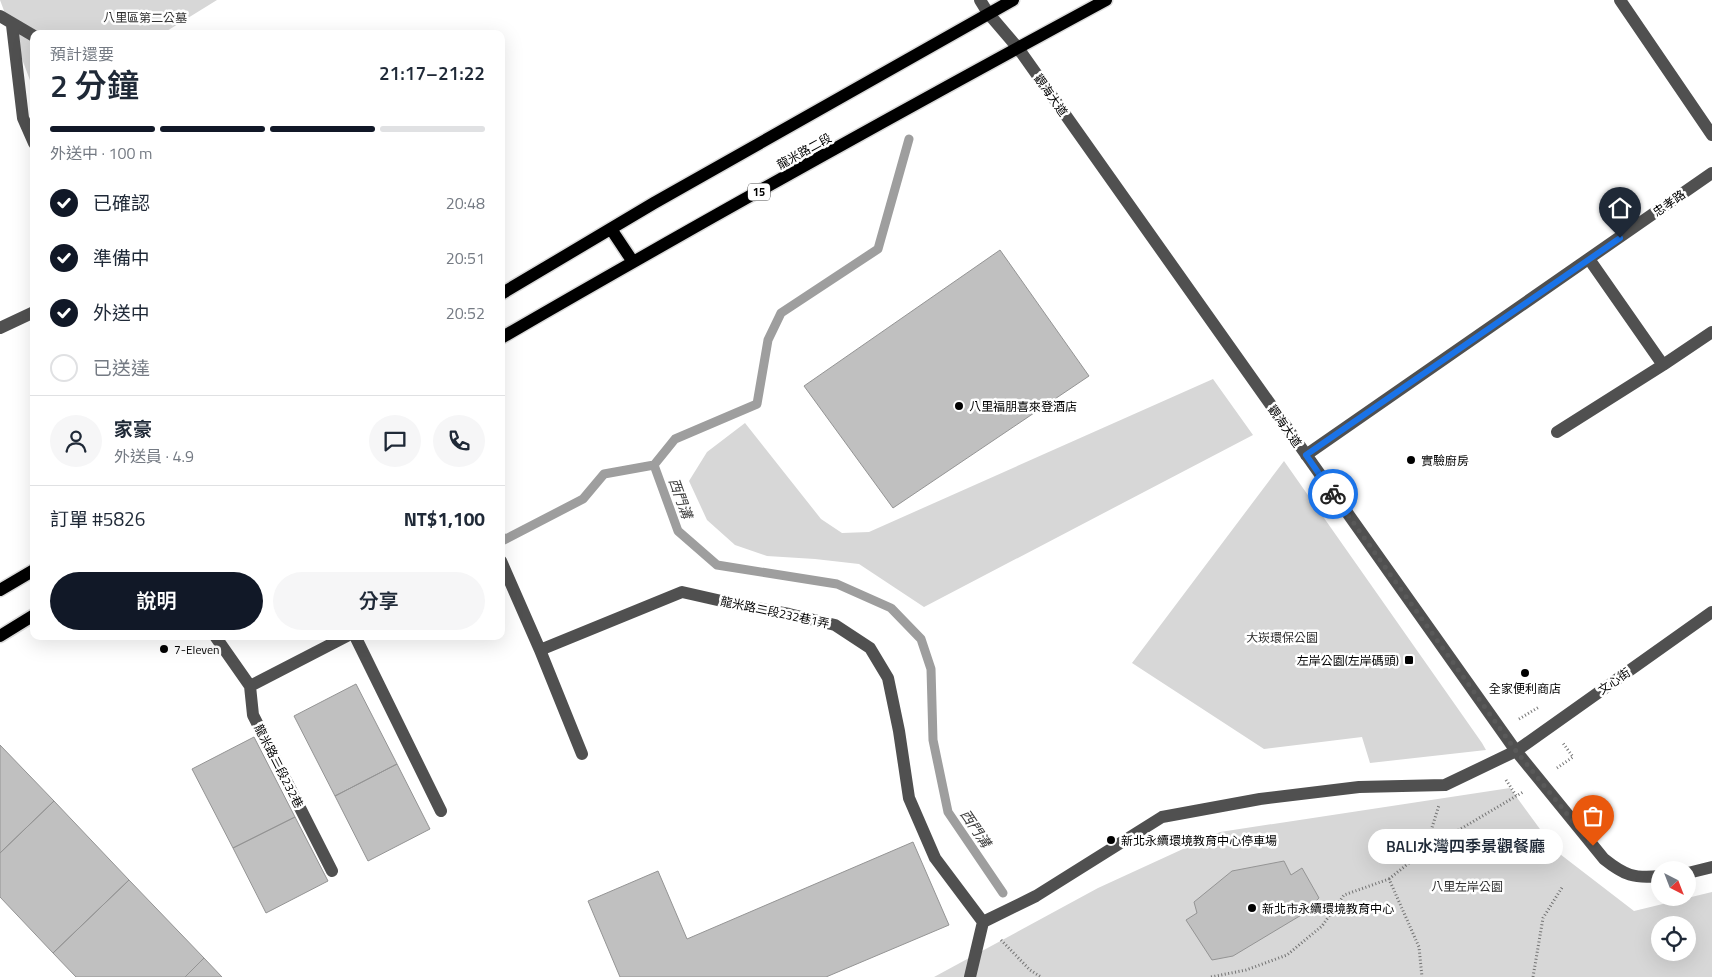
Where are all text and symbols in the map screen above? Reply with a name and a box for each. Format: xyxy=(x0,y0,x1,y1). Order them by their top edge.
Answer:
park label: 八里區第二公墓 xyxy=(103,8,187,27)
text: 預計還要 xyxy=(50,42,114,66)
text: 21:17–21:22 xyxy=(379,58,485,87)
text: 2 分鐘 xyxy=(50,61,139,109)
street label: 觀海大道 xyxy=(1029,70,1073,120)
street label: 龍米路二段 xyxy=(773,128,835,174)
text: 外送中 · 100 m xyxy=(50,141,152,165)
road number: 15 xyxy=(748,183,770,200)
street label: 忠孝路 xyxy=(1649,185,1689,221)
pin xyxy=(1599,187,1641,238)
text: 已確認 xyxy=(93,188,150,217)
icon: check xyxy=(50,189,78,217)
text: 20:48 xyxy=(446,191,485,215)
icon: home xyxy=(1606,194,1634,222)
text: 準備中 xyxy=(93,243,150,272)
icon: check xyxy=(50,244,78,272)
text: 20:51 xyxy=(446,246,485,270)
text: 外送中 xyxy=(93,298,150,327)
icon: check xyxy=(50,299,78,327)
text: 20:52 xyxy=(446,301,485,325)
text: 已送達 xyxy=(93,353,150,382)
place label: 八里福朋喜來登酒店 xyxy=(969,397,1077,416)
marker: 八里福朋喜來登酒店 xyxy=(953,400,965,412)
street label: 觀海大道 xyxy=(1263,401,1307,451)
text: 家豪 xyxy=(114,414,152,443)
button: person xyxy=(50,415,102,467)
button: chat xyxy=(369,415,421,467)
button: phone xyxy=(433,415,485,467)
text: 外送員 · 4.9 xyxy=(114,444,194,468)
place label: 實驗廚房 xyxy=(1421,451,1469,470)
marker: 實驗廚房 xyxy=(1405,454,1417,466)
courier xyxy=(1308,469,1358,519)
water label: 西門溝 xyxy=(664,475,699,523)
icon: bike xyxy=(1319,480,1347,508)
text: 訂單 #5826 xyxy=(50,504,145,533)
text: NT$1,100 xyxy=(404,504,485,533)
button: 說明 xyxy=(50,572,263,630)
button: 分享 xyxy=(273,572,485,630)
street label: 龍米路二段232巷1弄 xyxy=(719,591,831,633)
park label: 大崁環保公園 xyxy=(1246,628,1318,647)
place label: 7-Eleven xyxy=(174,640,220,659)
marker: 7-Eleven xyxy=(158,643,170,655)
place label: 左岸公園(左岸碼頭) xyxy=(1297,651,1399,670)
marker: 左岸公園(左岸碼頭) xyxy=(1403,654,1415,666)
street label: 文心街 xyxy=(1594,663,1634,699)
marker: 全家便利商店 xyxy=(1519,667,1531,679)
place label: 全家便利商店 xyxy=(1489,679,1561,698)
street label: 龍米路二段232巷 xyxy=(250,721,308,811)
pin xyxy=(1572,795,1614,846)
icon: bag xyxy=(1579,802,1607,830)
water label: 西門溝 xyxy=(956,805,998,853)
callout: BALI水灣四季景觀餐廳 xyxy=(1368,828,1563,864)
place label: 新北永續環境教育中心停車場 xyxy=(1121,831,1277,850)
marker: 新北永續環境教育中心停車場 xyxy=(1105,834,1117,846)
text: BALI水灣四季景觀餐廳 xyxy=(1386,834,1545,858)
north arrow xyxy=(1651,861,1696,906)
map controls xyxy=(1651,861,1696,961)
park label: 八里左岸公園 xyxy=(1431,877,1503,896)
place label: 新北市永續環境教育中心 xyxy=(1262,899,1394,918)
marker: 新北市永續環境教育中心 xyxy=(1246,902,1258,914)
button: locate xyxy=(1651,916,1696,961)

